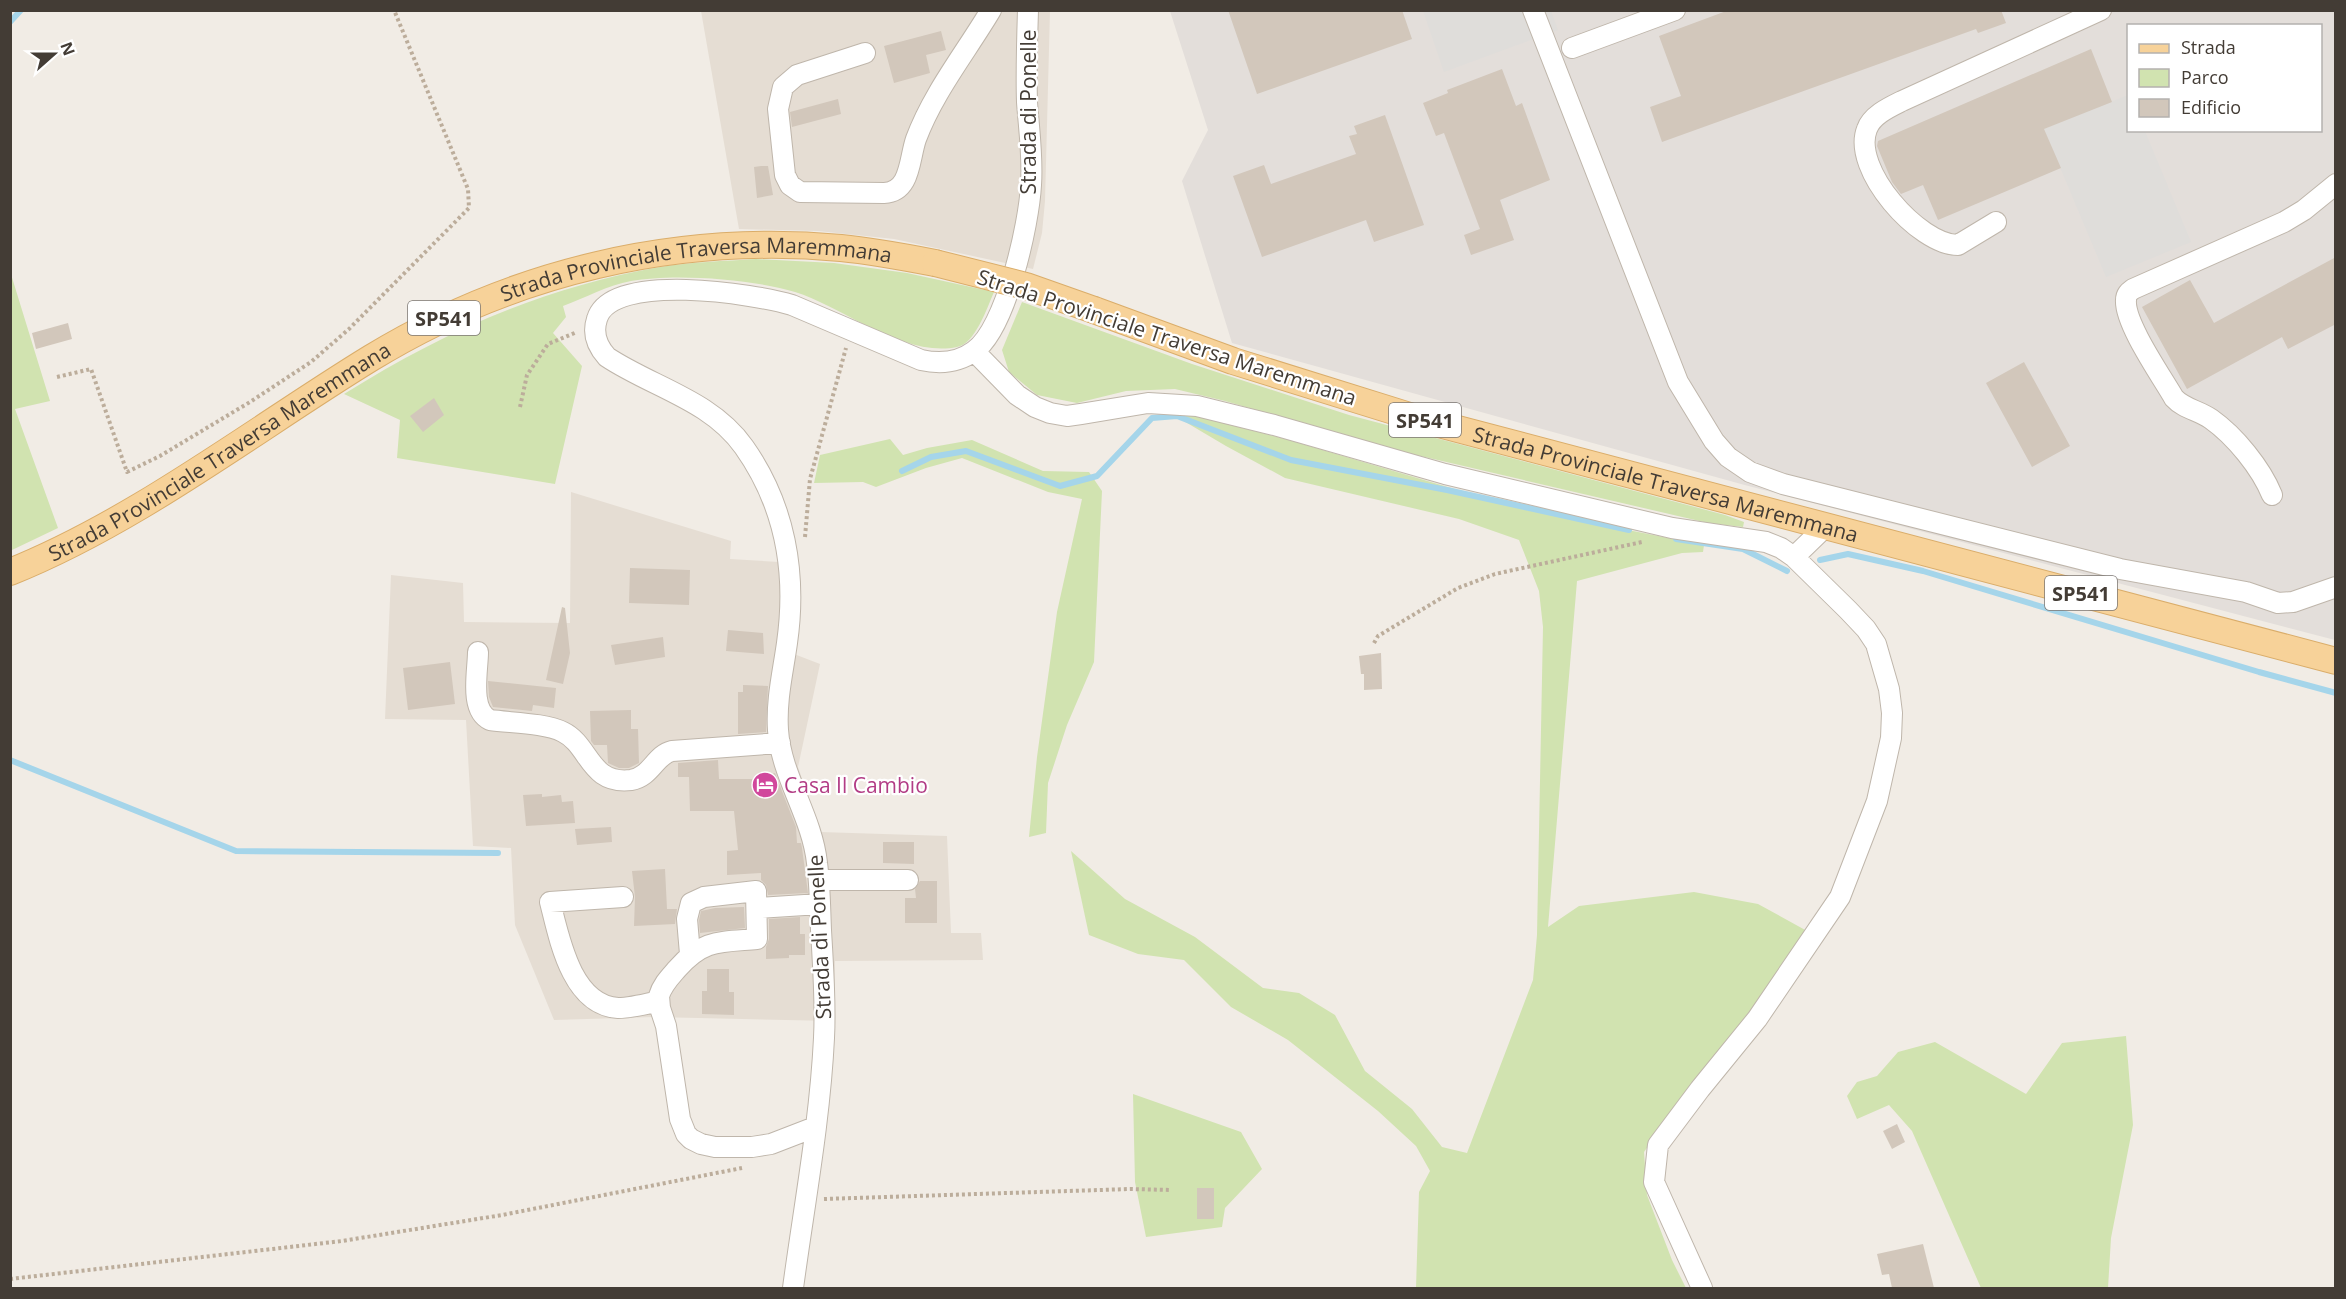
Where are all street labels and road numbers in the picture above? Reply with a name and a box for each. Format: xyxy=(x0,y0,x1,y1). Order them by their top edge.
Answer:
street label: Strada di Ponelle xyxy=(1014,29,1042,195)
street label: Strada Provinciale Traversa Maremmana xyxy=(496,231,894,308)
street label: Strada Provinciale Traversa Maremmana xyxy=(974,262,1360,412)
road number: SP541 xyxy=(408,301,480,335)
street label: Strada Provinciale Traversa Maremmana xyxy=(44,335,396,567)
road number: SP541 xyxy=(1389,403,1461,437)
street label: Strada Provinciale Traversa Maremmana xyxy=(1470,420,1861,548)
road number: SP541 xyxy=(2045,576,2117,610)
street label: Strada di Ponelle xyxy=(801,854,837,1020)

